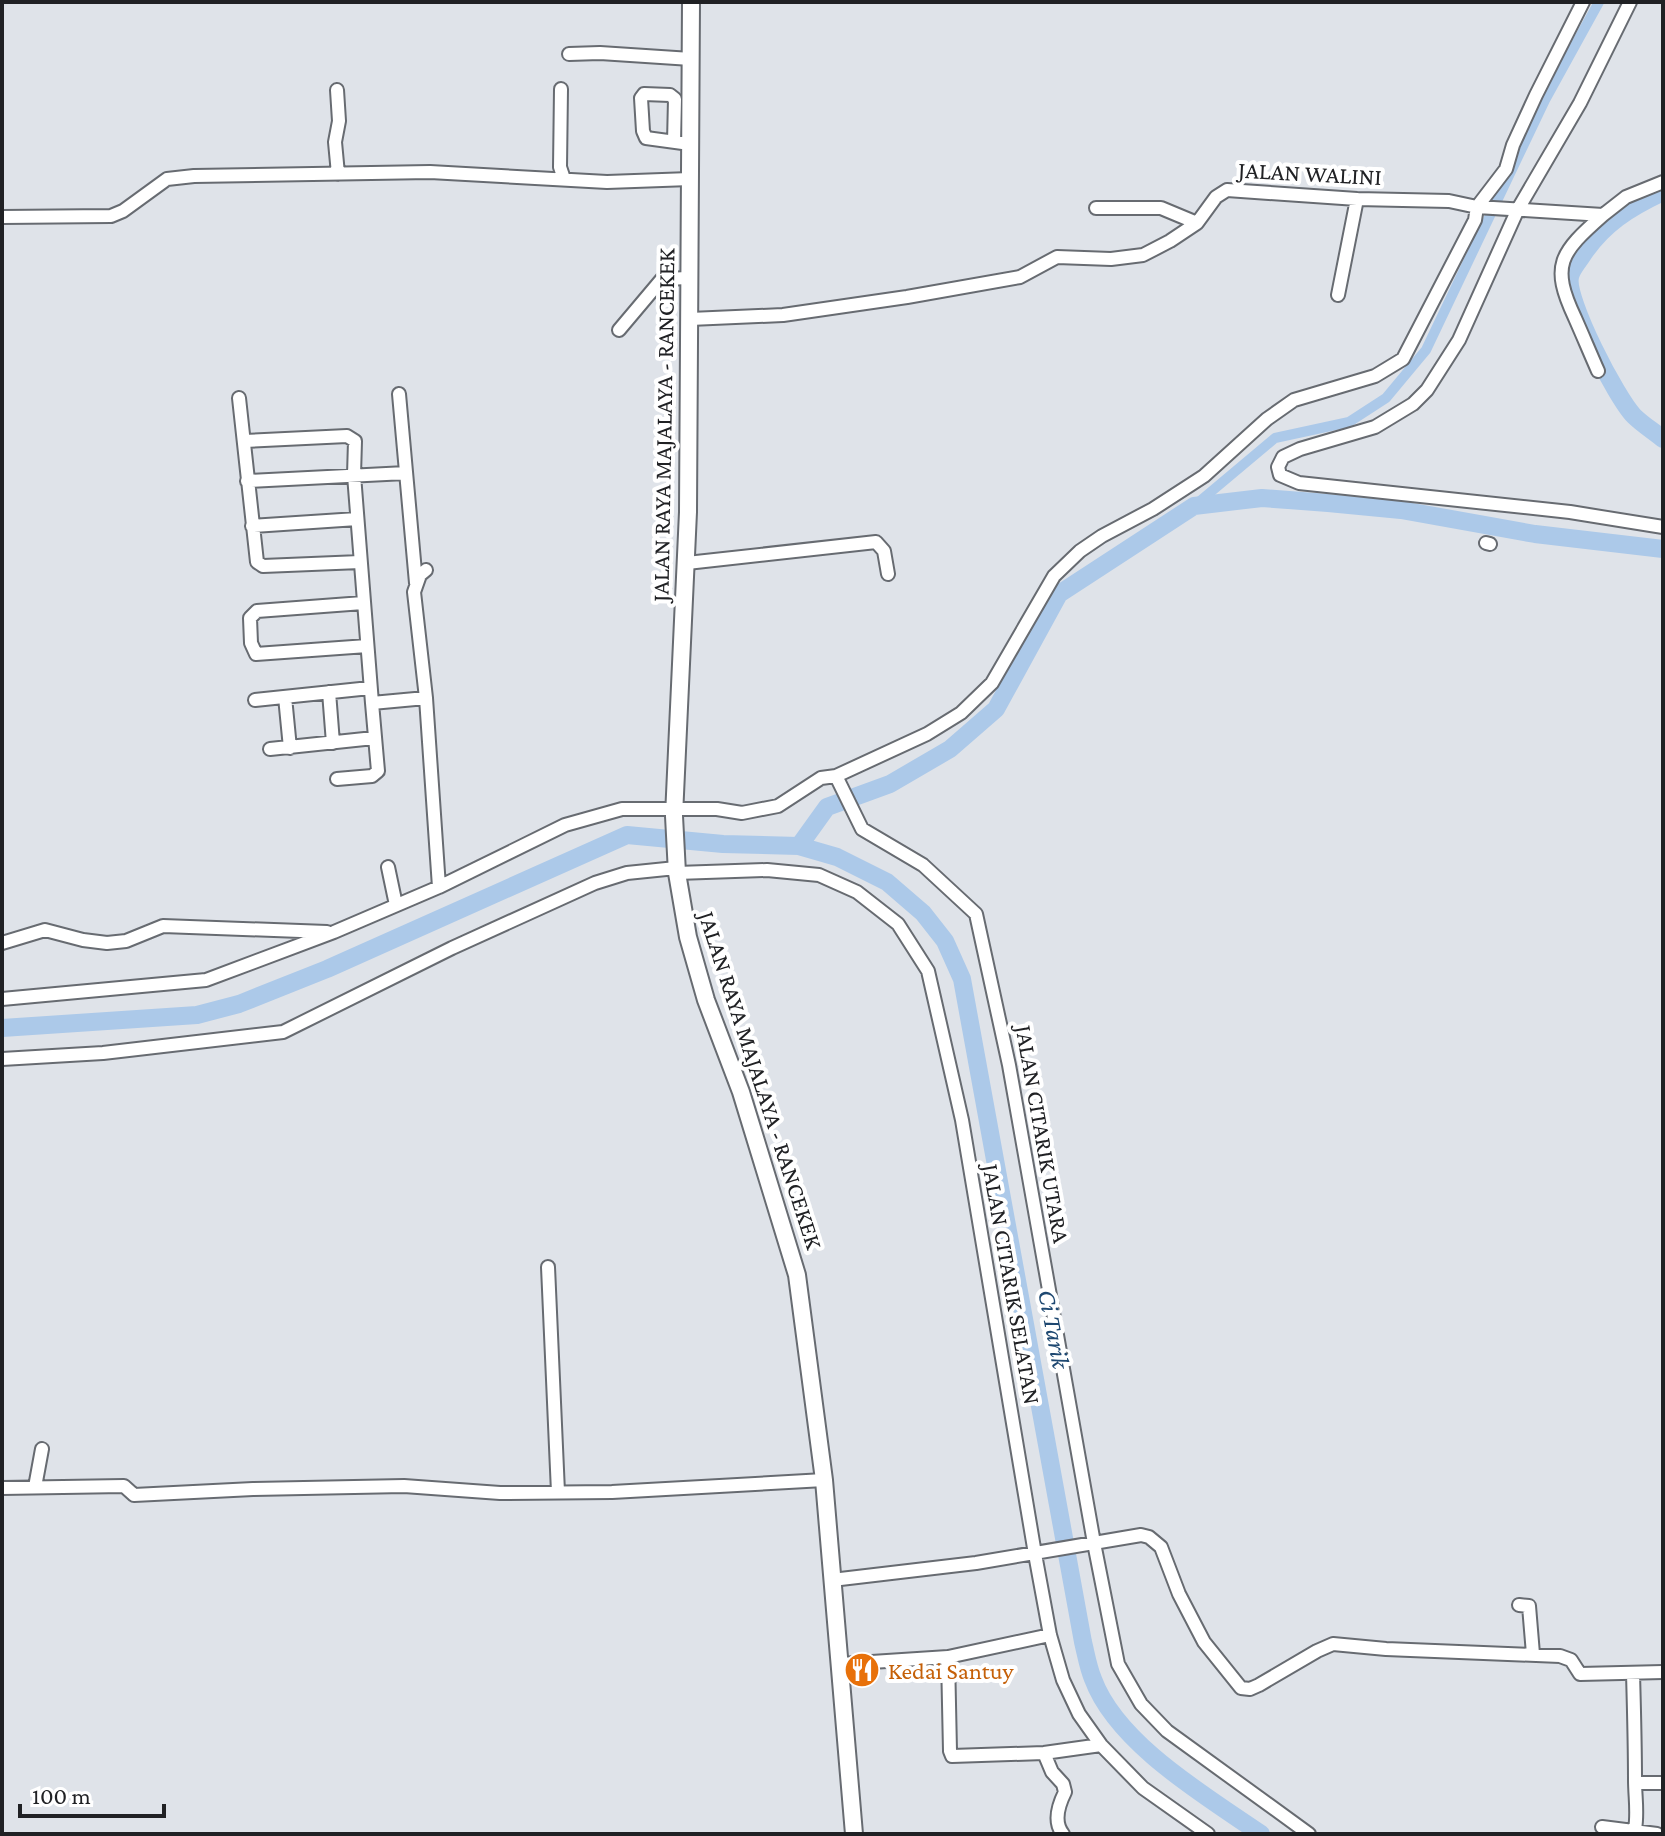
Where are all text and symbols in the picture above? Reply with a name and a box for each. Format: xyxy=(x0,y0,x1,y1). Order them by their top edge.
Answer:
street label: JALAN WALINI xyxy=(1236,156,1382,190)
street label: JALAN RAYA MAJALAYA - RANCEKEK xyxy=(646,248,680,604)
street label: JALAN RAYA MAJALAYA - RANCEKEK xyxy=(693,906,829,1253)
street label: JALAN CITARIK UTARA xyxy=(1010,1021,1076,1245)
street label: JALAN CITARIK SELATAN xyxy=(977,1160,1046,1406)
water label: Ci Tarik xyxy=(1032,1287,1076,1373)
restaurant icon: Kedai Santuy xyxy=(843,1651,881,1689)
place label: Kedai Santuy xyxy=(888,1657,1014,1684)
scale bar xyxy=(20,1768,164,1818)
text: 100 m xyxy=(32,1782,91,1809)

